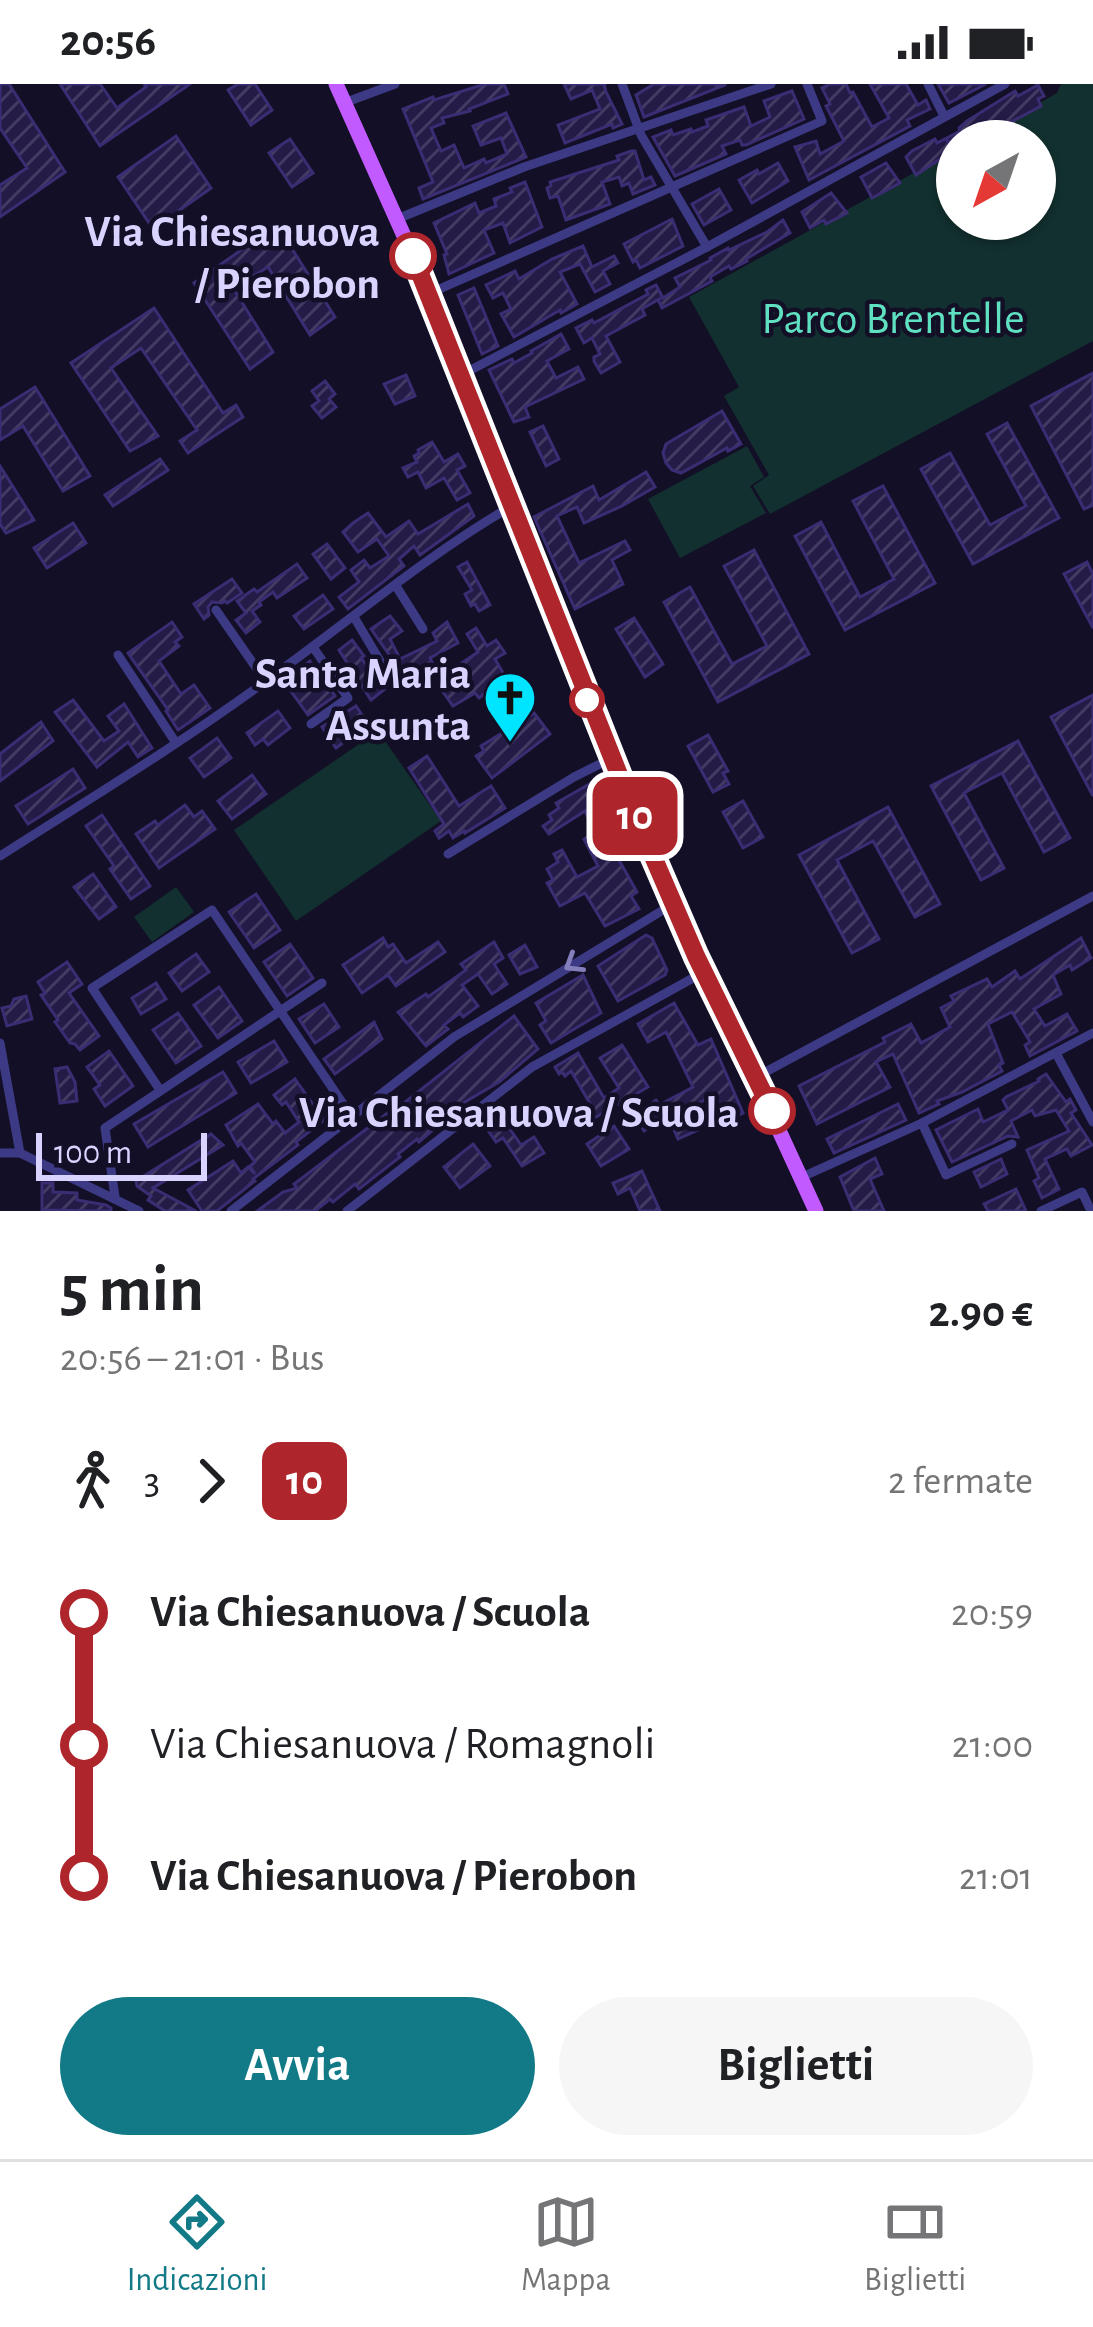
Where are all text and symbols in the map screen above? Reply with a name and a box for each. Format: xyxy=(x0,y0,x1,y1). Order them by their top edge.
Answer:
text: 20:56 xyxy=(60,19,156,64)
north arrow xyxy=(936,120,1056,240)
map controls xyxy=(936,120,1056,240)
place label: Via Chiesanuova / Pierobon xyxy=(84,210,380,307)
marker: Via Chiesanuova / Pierobon xyxy=(391,234,435,278)
park label: Parco Brentelle xyxy=(761,297,1025,342)
place label: Santa Maria Assunta xyxy=(255,652,471,749)
church icon: Santa Maria Assunta xyxy=(482,670,538,744)
unlabelled marker xyxy=(571,684,603,716)
line badge: 10 xyxy=(581,777,689,855)
text: 10 xyxy=(616,795,654,837)
one-way arrow xyxy=(564,950,586,972)
marker: Via Chiesanuova / Scuola xyxy=(750,1089,794,1133)
place label: Via Chiesanuova / Scuola xyxy=(299,1091,739,1136)
scale bar xyxy=(36,1127,207,1180)
text: 100 m xyxy=(54,1137,132,1170)
text: 5 min xyxy=(60,1257,204,1323)
text: 2.90 € xyxy=(929,1290,1033,1335)
text: 20:56 – 21:01 · Bus xyxy=(60,1339,325,1378)
icon: walk xyxy=(60,1448,126,1514)
icon: forward xyxy=(178,1448,244,1514)
text: 10 xyxy=(286,1460,323,1502)
text: 3 xyxy=(144,1462,160,1501)
text: 2 fermate xyxy=(888,1462,1033,1501)
text: Via Chiesanuova / Scuola xyxy=(150,1590,590,1635)
text: 20:59 xyxy=(951,1594,1033,1633)
text: Via Chiesanuova / Romagnoli xyxy=(150,1722,655,1767)
text: 21:00 xyxy=(952,1726,1033,1765)
text: Via Chiesanuova / Pierobon xyxy=(150,1854,637,1899)
text: 21:01 xyxy=(959,1858,1033,1897)
button: Avvia xyxy=(60,1997,535,2135)
button: Biglietti xyxy=(559,1997,1033,2135)
tab: Indicazioni xyxy=(127,2189,267,2301)
tab: Mappa xyxy=(521,2189,611,2301)
tab: Biglietti xyxy=(864,2189,966,2301)

